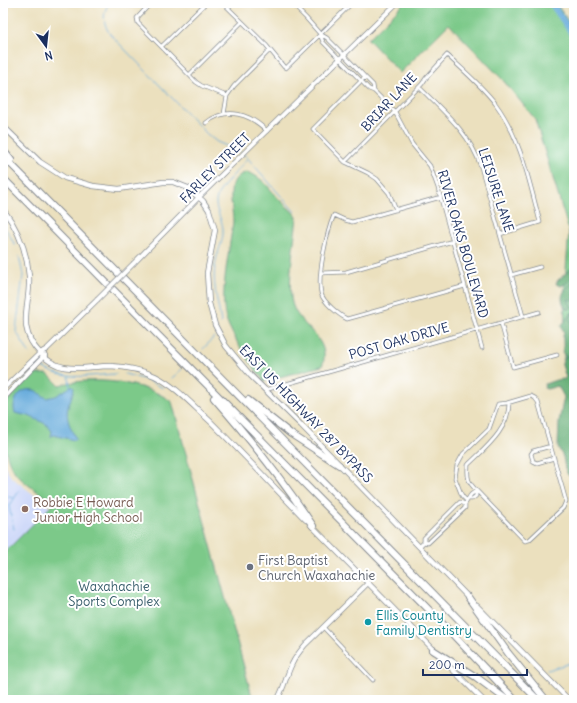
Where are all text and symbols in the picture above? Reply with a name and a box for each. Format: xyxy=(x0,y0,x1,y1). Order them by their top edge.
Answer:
north arrow xyxy=(26,26,66,66)
text: N xyxy=(43,48,54,63)
street label: BRIAR LANE xyxy=(357,69,421,135)
street label: FARLEY STREET xyxy=(176,129,254,207)
street label: LEISURE LANE xyxy=(474,146,518,235)
street label: RIVER OAKS BOULEVARD xyxy=(434,168,492,320)
street label: POST OAK DRIVE xyxy=(347,318,451,363)
street label: EAST US HIGHWAY 287 BYPASS xyxy=(236,341,376,487)
place label: Robbie E Howard Junior High School xyxy=(33,494,142,526)
marker: Robbie E Howard Junior High School xyxy=(20,504,30,514)
place label: First Baptist Church Waxahachie xyxy=(258,552,375,584)
marker: First Baptist Church Waxahachie xyxy=(245,562,255,572)
park label: Waxahachie Sports Complex xyxy=(68,578,160,610)
place label: Ellis County Family Dentistry xyxy=(376,607,472,639)
marker: Ellis County Family Dentistry xyxy=(363,617,373,627)
scale bar xyxy=(423,651,527,677)
text: 200 m xyxy=(429,657,465,672)

